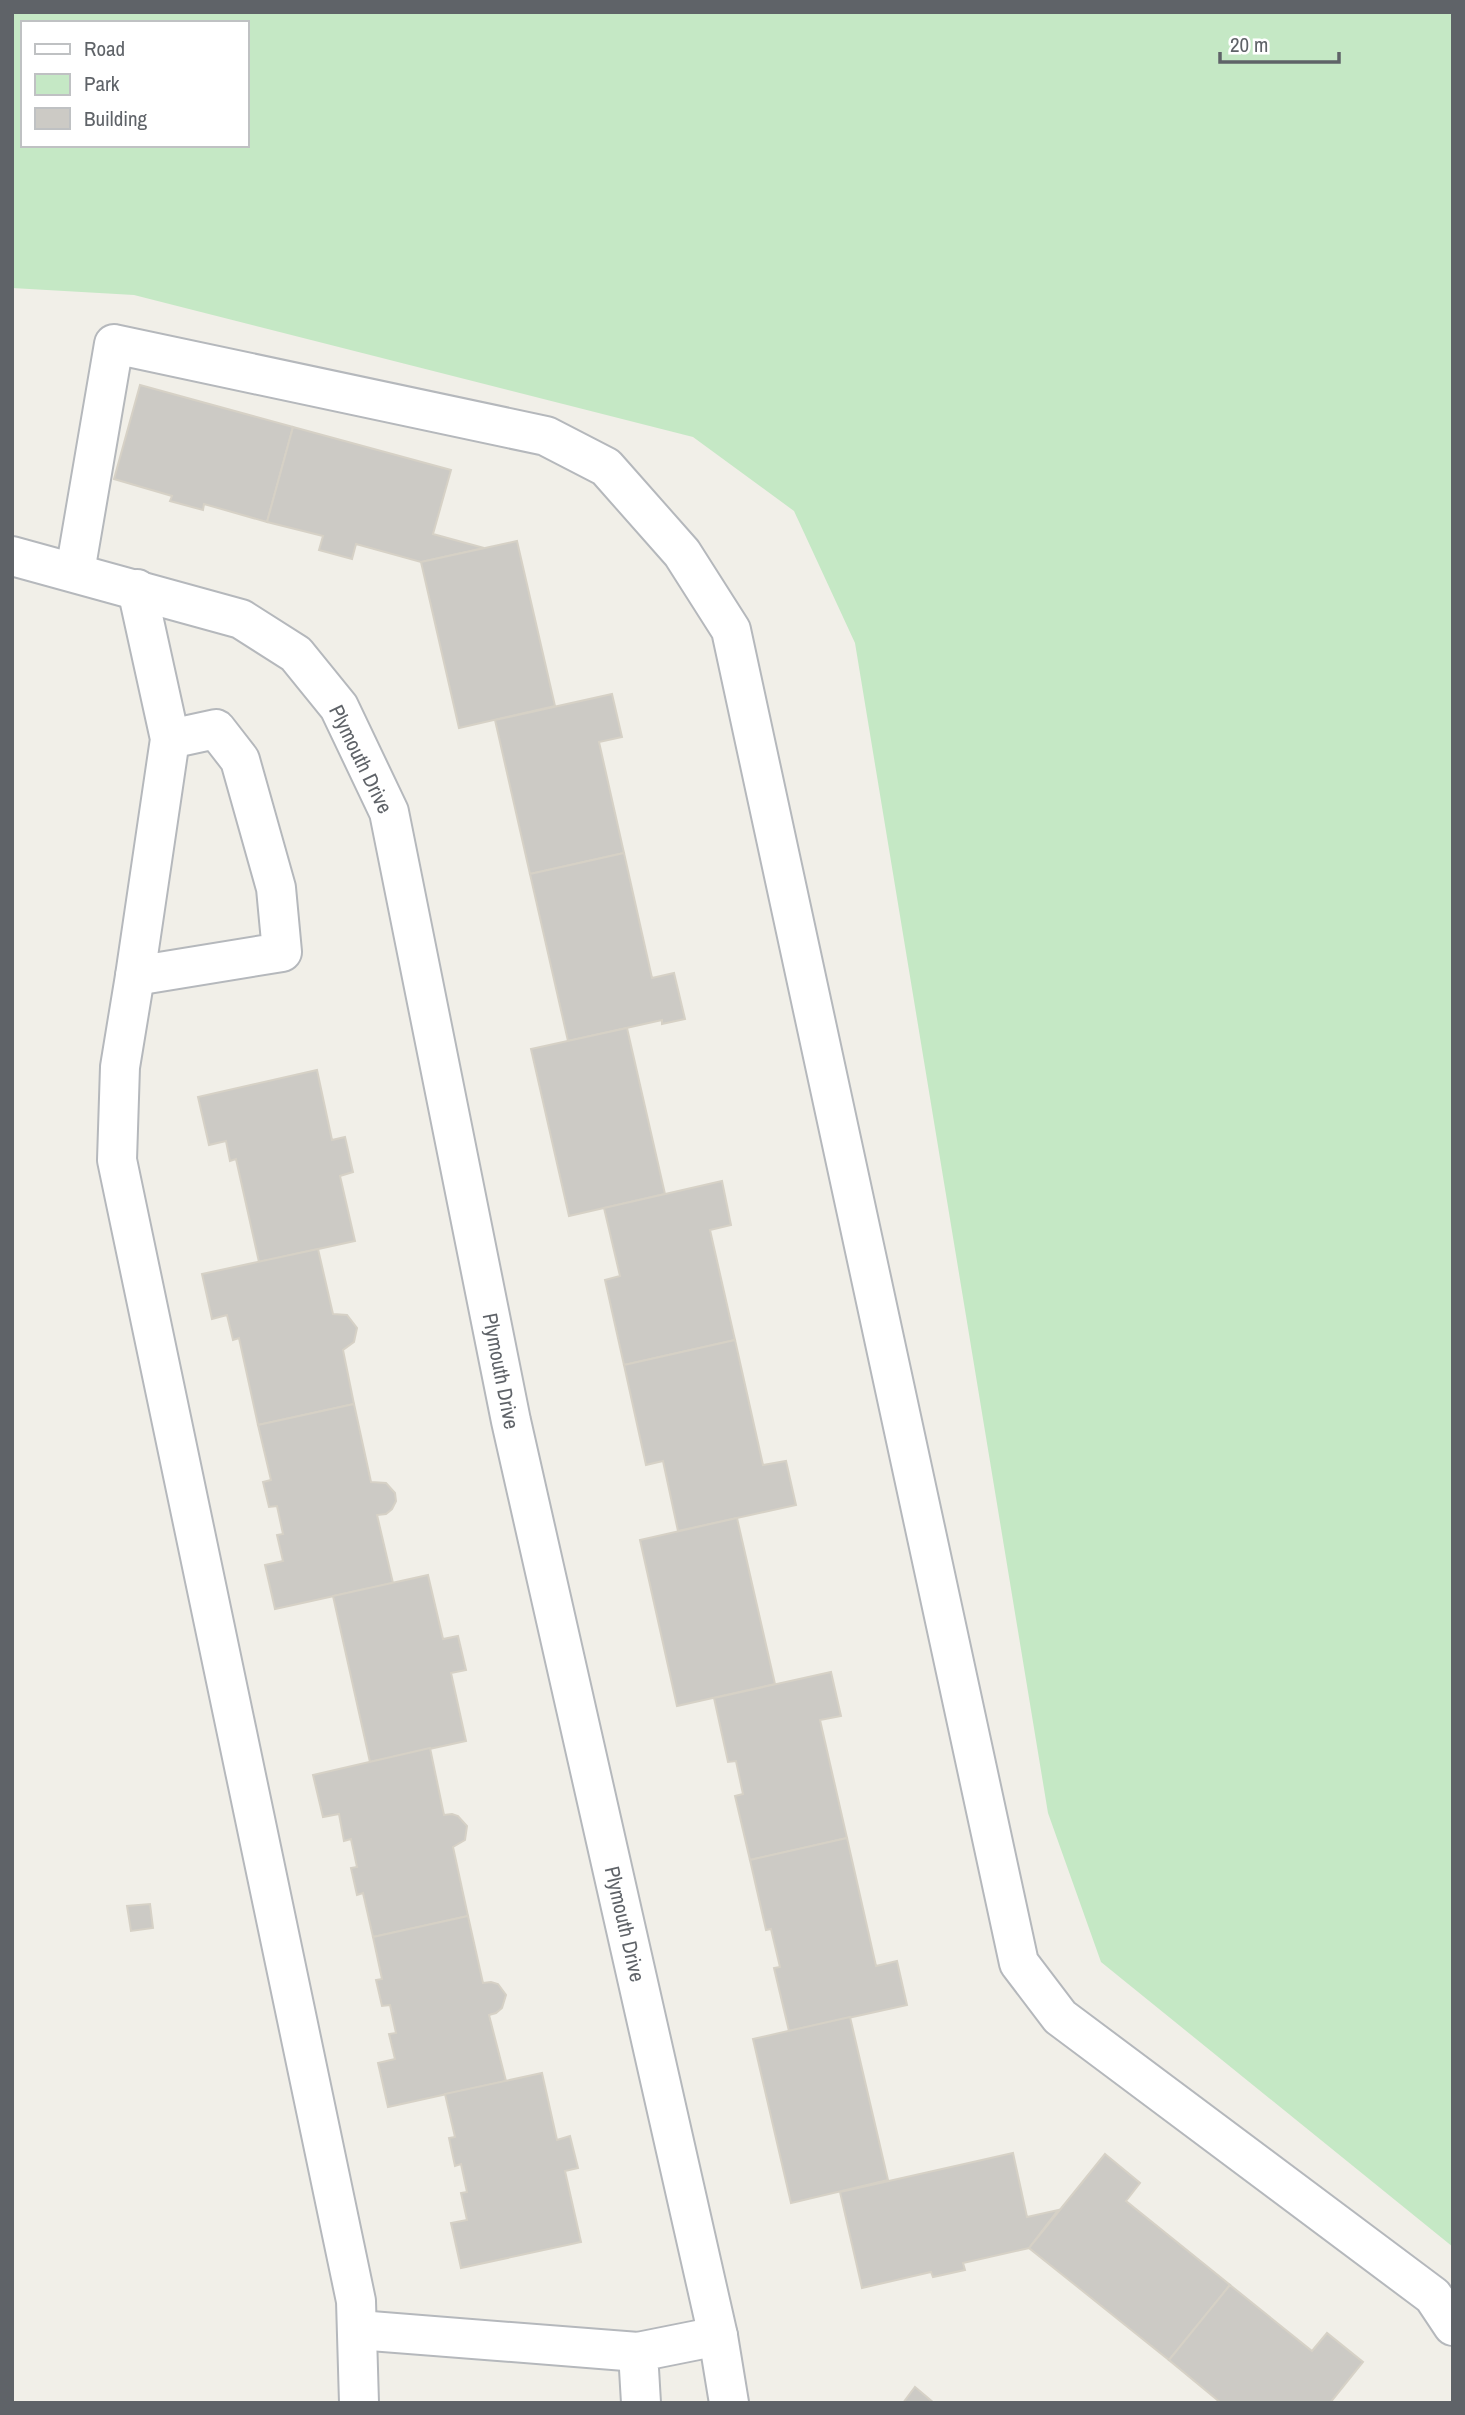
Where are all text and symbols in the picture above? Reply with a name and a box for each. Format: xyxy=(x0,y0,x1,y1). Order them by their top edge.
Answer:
legend xyxy=(21,21,248,147)
scale bar xyxy=(1220,21,1339,65)
text: 20 m xyxy=(1230,30,1268,59)
text: Road xyxy=(84,34,125,63)
text: Park xyxy=(84,69,120,98)
text: Building xyxy=(84,104,148,133)
street label: Plymouth Drive xyxy=(322,700,400,818)
street label: Plymouth Drive xyxy=(476,1310,526,1432)
street label: Plymouth Drive xyxy=(598,1863,652,1985)

